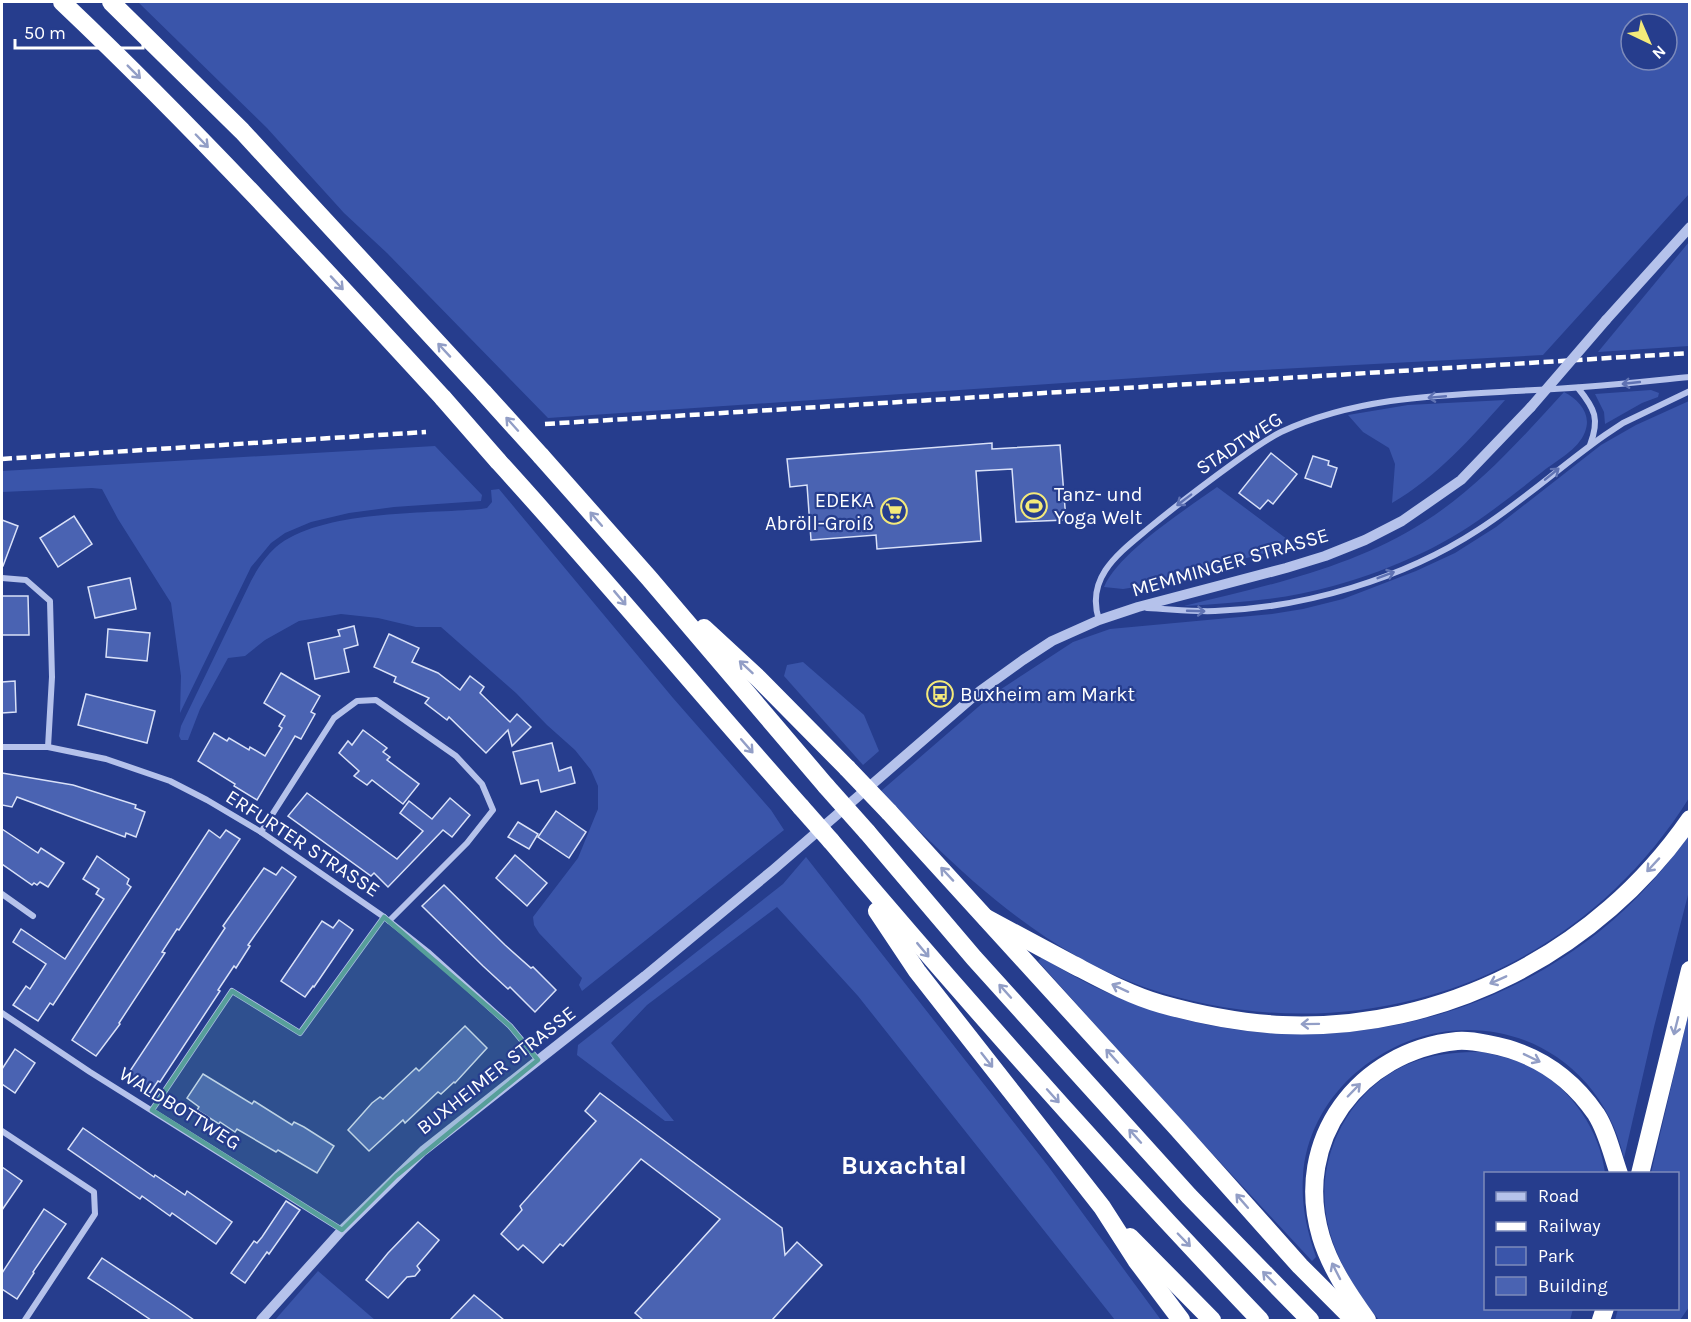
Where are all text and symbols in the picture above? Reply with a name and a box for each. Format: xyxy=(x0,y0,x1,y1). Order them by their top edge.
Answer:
scale bar xyxy=(15,12,142,50)
north arrow xyxy=(1619,12,1679,72)
text: 50 m xyxy=(24,22,66,44)
text: N xyxy=(1648,42,1670,63)
one-way arrow xyxy=(126,64,141,79)
one-way arrow xyxy=(195,134,210,149)
one-way arrow xyxy=(329,275,344,290)
one-way arrow xyxy=(437,342,452,357)
one-way arrow xyxy=(1622,378,1642,389)
one-way arrow xyxy=(1427,392,1447,403)
street label: STADTWEG xyxy=(1192,407,1287,480)
one-way arrow xyxy=(505,417,520,432)
one-way arrow xyxy=(1544,467,1559,481)
place label: Tanz- und Yoga Welt xyxy=(1054,483,1143,529)
place label: EDEKA Abröll-Groiß xyxy=(765,489,874,535)
sports icon: Tanz- und Yoga Welt xyxy=(1019,491,1049,521)
one-way arrow xyxy=(1177,493,1193,506)
supermarket icon: EDEKA Abröll-Groiß xyxy=(879,496,909,526)
one-way arrow xyxy=(589,512,603,527)
street label: MEMMINGER STRASSE xyxy=(1129,523,1331,602)
one-way arrow xyxy=(1376,568,1395,579)
one-way arrow xyxy=(613,590,626,606)
one-way arrow xyxy=(1186,605,1206,617)
one-way arrow xyxy=(738,660,753,674)
bus stop icon: Buxheim am Markt xyxy=(925,679,955,709)
place label: Buxheim am Markt xyxy=(960,683,1135,706)
one-way arrow xyxy=(740,738,754,753)
street label: ERFURTER STRASSE xyxy=(221,785,384,902)
one-way arrow xyxy=(1646,857,1660,872)
one-way arrow xyxy=(939,867,954,882)
one-way arrow xyxy=(916,942,930,957)
one-way arrow xyxy=(1490,975,1508,987)
one-way arrow xyxy=(1112,982,1130,993)
one-way arrow xyxy=(998,984,1012,999)
street label: BUXHEIMER STRASSE xyxy=(412,1001,580,1139)
one-way arrow xyxy=(1669,1017,1681,1036)
one-way arrow xyxy=(1301,1019,1321,1030)
one-way arrow xyxy=(1105,1049,1119,1064)
one-way arrow xyxy=(980,1052,993,1068)
one-way arrow xyxy=(1523,1052,1541,1064)
street label: WALDBOTTWEG xyxy=(115,1062,245,1155)
one-way arrow xyxy=(1347,1083,1361,1098)
one-way arrow xyxy=(1046,1088,1060,1103)
one-way arrow xyxy=(1128,1129,1142,1144)
district label: Buxachtal xyxy=(841,1150,967,1181)
legend xyxy=(1484,1172,1679,1310)
text: Road xyxy=(1538,1185,1579,1207)
one-way arrow xyxy=(1235,1194,1249,1209)
text: Railway xyxy=(1538,1215,1601,1237)
one-way arrow xyxy=(1176,1233,1191,1248)
text: Park xyxy=(1538,1245,1575,1267)
one-way arrow xyxy=(1330,1263,1342,1280)
one-way arrow xyxy=(1261,1271,1276,1286)
text: Building xyxy=(1538,1275,1608,1297)

